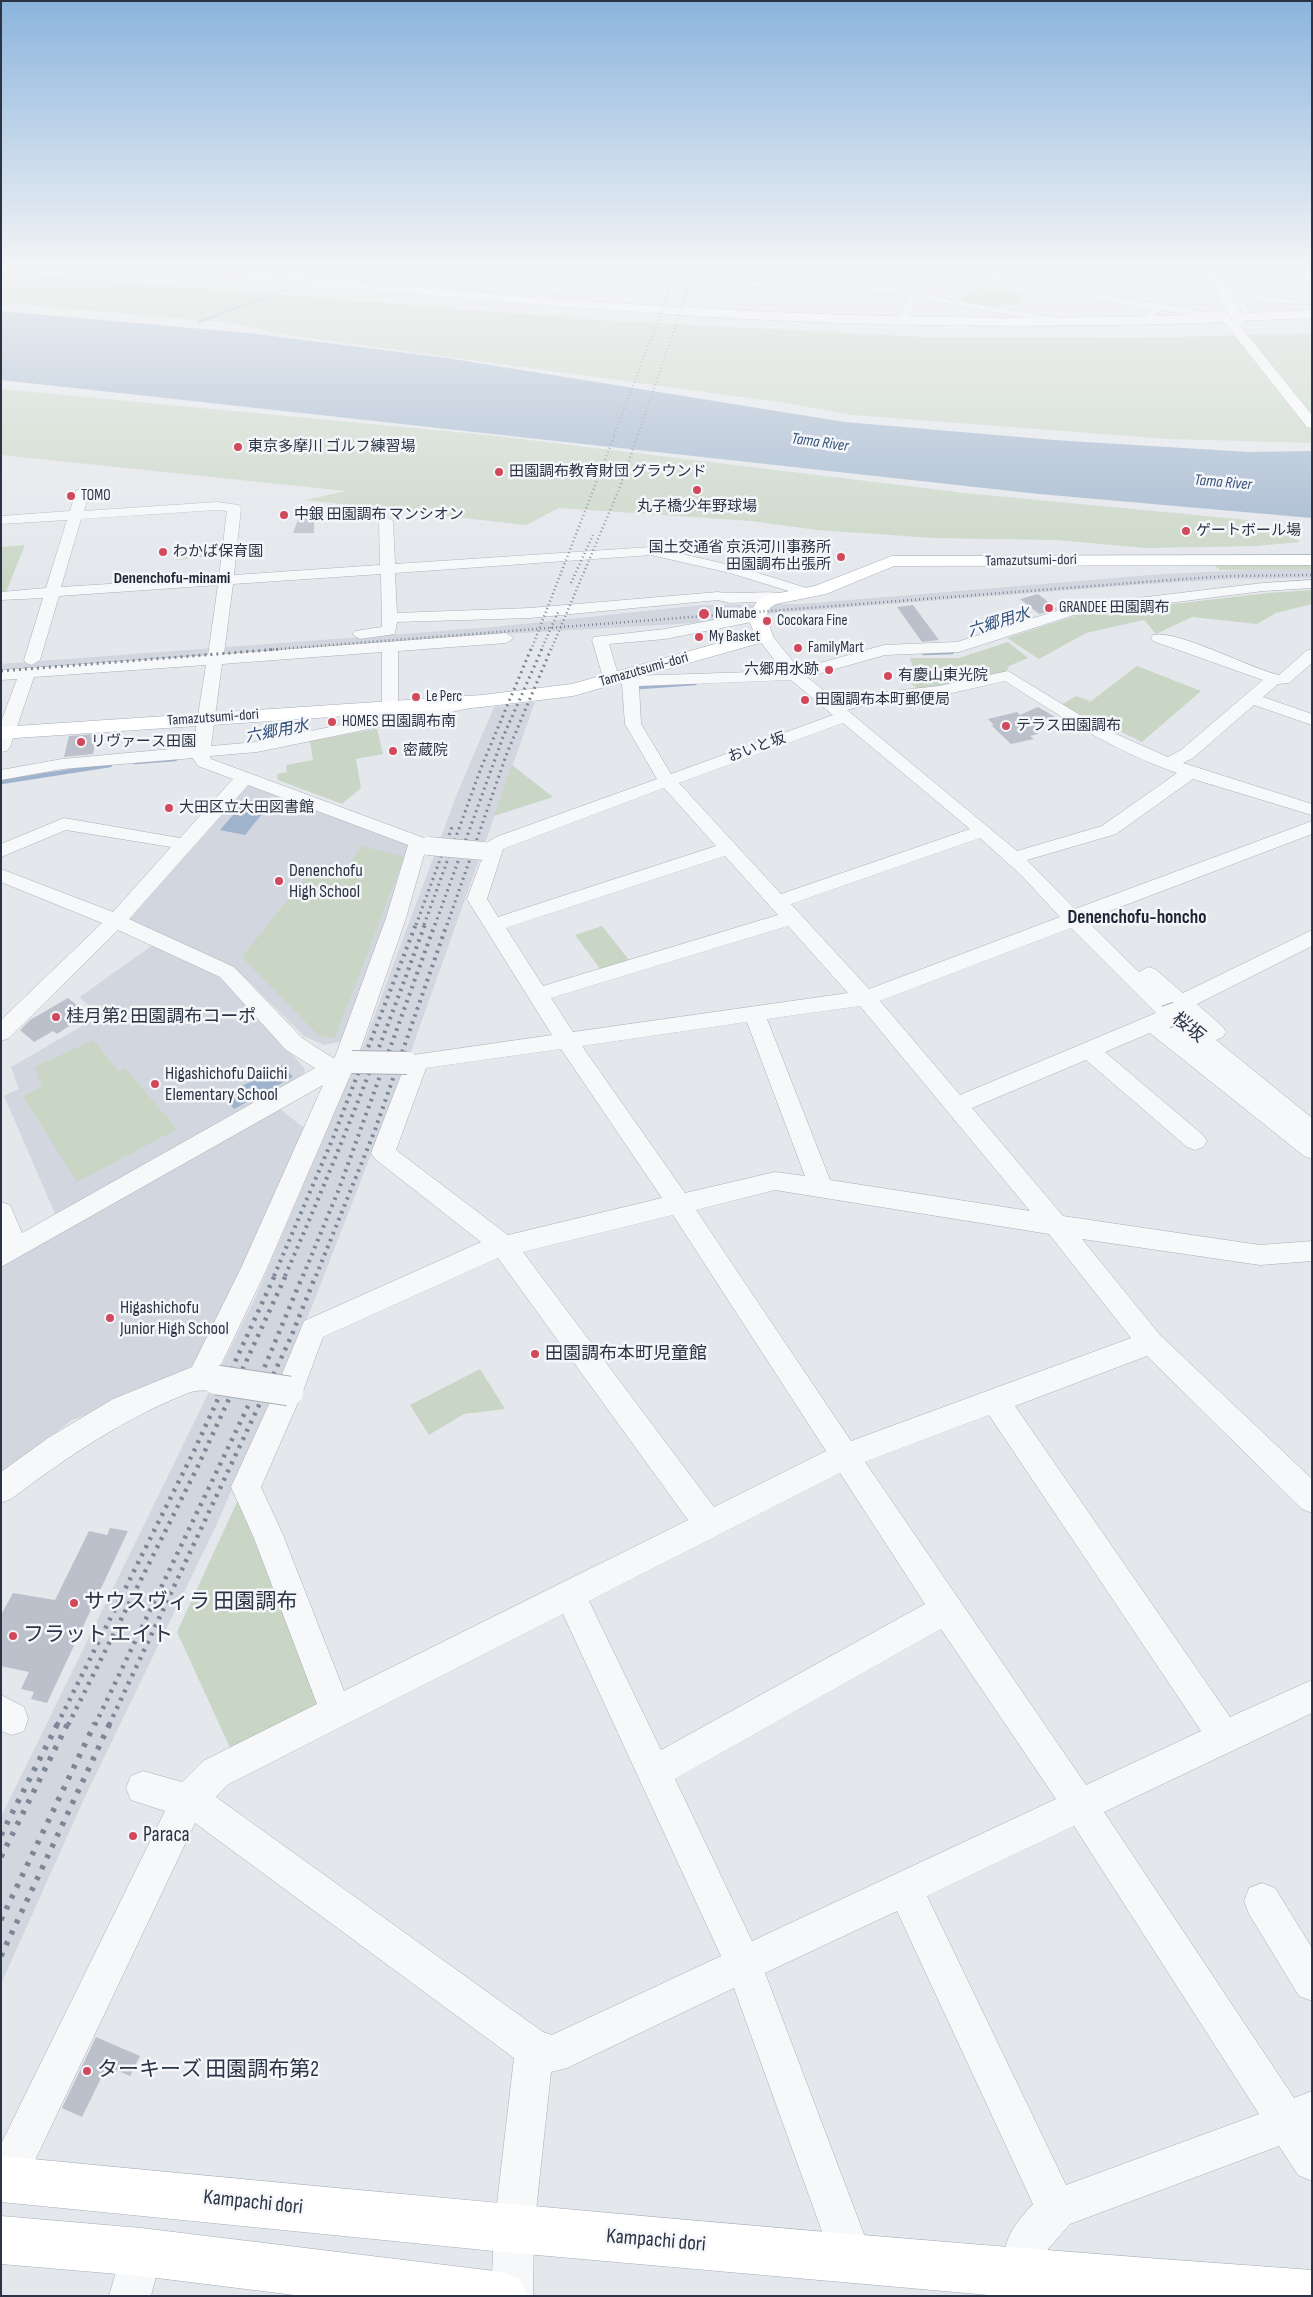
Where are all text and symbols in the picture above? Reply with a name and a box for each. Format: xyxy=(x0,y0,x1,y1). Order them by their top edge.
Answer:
water label: Tama River xyxy=(790,429,850,457)
place label: 東京多摩川 ゴルフ練習場 xyxy=(248,438,415,456)
marker: 東京多摩川 ゴルフ練習場 xyxy=(232,441,244,453)
place label: 田園調布教育財団 グラウンド xyxy=(509,463,706,481)
marker: 田園調布教育財団 グラウンド xyxy=(493,466,505,478)
water label: Tama River xyxy=(1193,471,1253,495)
marker: 丸子橋少年野球場 xyxy=(691,484,703,496)
place label: TOMO xyxy=(81,487,111,505)
marker: TOMO xyxy=(65,490,77,502)
place label: 丸子橋少年野球場 xyxy=(637,498,757,516)
place label: 中銀 田園調布 マンシオン xyxy=(294,506,464,524)
marker: 中銀 田園調布 マンシオン xyxy=(278,509,290,521)
place label: ゲートボール場 xyxy=(1196,522,1301,540)
marker: ゲートボール場 xyxy=(1180,525,1192,537)
place label: 国土交通省 京浜河川事務所 田園調布出張所 xyxy=(649,539,831,574)
place label: わかば保育園 xyxy=(173,543,263,561)
marker: わかば保育園 xyxy=(157,546,169,558)
marker: 国土交通省 京浜河川事務所 田園調布出張所 xyxy=(835,551,847,563)
street label: Tamazutsumi-dori xyxy=(985,551,1077,571)
district label: Denenchofu-minami xyxy=(114,569,230,589)
place label: GRANDEE 田園調布 xyxy=(1059,599,1170,617)
marker: GRANDEE 田園調布 xyxy=(1043,602,1055,614)
water label: 六郷用水 xyxy=(966,604,1032,642)
place label: Numabe xyxy=(715,605,757,623)
marker: Numabe xyxy=(697,607,711,621)
place label: Cocokara Fine xyxy=(777,612,847,630)
marker: Cocokara Fine xyxy=(761,615,773,627)
place label: My Basket xyxy=(709,628,760,646)
marker: My Basket xyxy=(693,631,705,643)
place label: FamilyMart xyxy=(808,639,864,657)
marker: FamilyMart xyxy=(792,642,804,654)
street label: Tamazutsumi-dori xyxy=(598,649,690,691)
place label: 六郷用水跡 xyxy=(744,661,819,679)
marker: 六郷用水跡 xyxy=(823,664,835,676)
place label: 有慶山東光院 xyxy=(898,667,988,685)
marker: 有慶山東光院 xyxy=(882,670,894,682)
place label: Le Perc xyxy=(426,688,462,706)
marker: Le Perc xyxy=(410,691,422,703)
place label: 田園調布本町郵便局 xyxy=(815,691,950,709)
marker: 田園調布本町郵便局 xyxy=(799,694,811,706)
street label: Tamazutsumi-dori xyxy=(167,706,259,730)
place label: HOMES 田園調布南 xyxy=(342,713,456,731)
water label: 六郷用水 xyxy=(244,716,310,748)
marker: HOMES 田園調布南 xyxy=(326,716,338,728)
place label: テラス田園調布 xyxy=(1016,717,1121,735)
marker: テラス田園調布 xyxy=(1000,720,1012,732)
street label: おいと坂 xyxy=(726,729,788,767)
place label: リヴァース田園 xyxy=(91,733,196,751)
marker: リヴァース田園 xyxy=(75,736,87,748)
place label: 密蔵院 xyxy=(403,742,448,760)
marker: 密蔵院 xyxy=(387,745,399,757)
place label: 大田区立大田図書館 xyxy=(179,799,314,817)
marker: 大田区立大田図書館 xyxy=(163,802,175,814)
place label: Denenchofu High School xyxy=(289,860,363,902)
marker: Denenchofu High School xyxy=(273,875,285,887)
district label: Denenchofu-honcho xyxy=(1067,907,1207,929)
place label: 桂月第2 田園調布コーポ xyxy=(66,1006,256,1028)
street label: 桜坂 xyxy=(1167,1008,1209,1048)
marker: 桂月第2 田園調布コーポ xyxy=(50,1011,62,1023)
place label: Higashichofu Daiichi Elementary School xyxy=(165,1063,287,1106)
marker: Higashichofu Daiichi Elementary School xyxy=(149,1078,161,1090)
place label: Higashichofu Junior High School xyxy=(120,1297,229,1340)
marker: Higashichofu Junior High School xyxy=(104,1312,116,1324)
place label: 田園調布本町児童館 xyxy=(545,1343,707,1365)
marker: 田園調布本町児童館 xyxy=(529,1348,541,1360)
place label: サウスヴィラ 田園調布 xyxy=(84,1590,297,1616)
marker: サウスヴィラ 田園調布 xyxy=(68,1597,80,1609)
place label: フラット エイト xyxy=(23,1623,173,1649)
marker: フラット エイト xyxy=(7,1630,19,1642)
place label: Paraca xyxy=(143,1823,190,1849)
marker: Paraca xyxy=(127,1830,139,1842)
place label: ターキーズ 田園調布第2 xyxy=(97,2058,319,2084)
marker: ターキーズ 田園調布第2 xyxy=(81,2065,93,2077)
street label: Kampachi dori xyxy=(202,2185,304,2221)
street label: Kampachi dori xyxy=(605,2224,707,2258)

